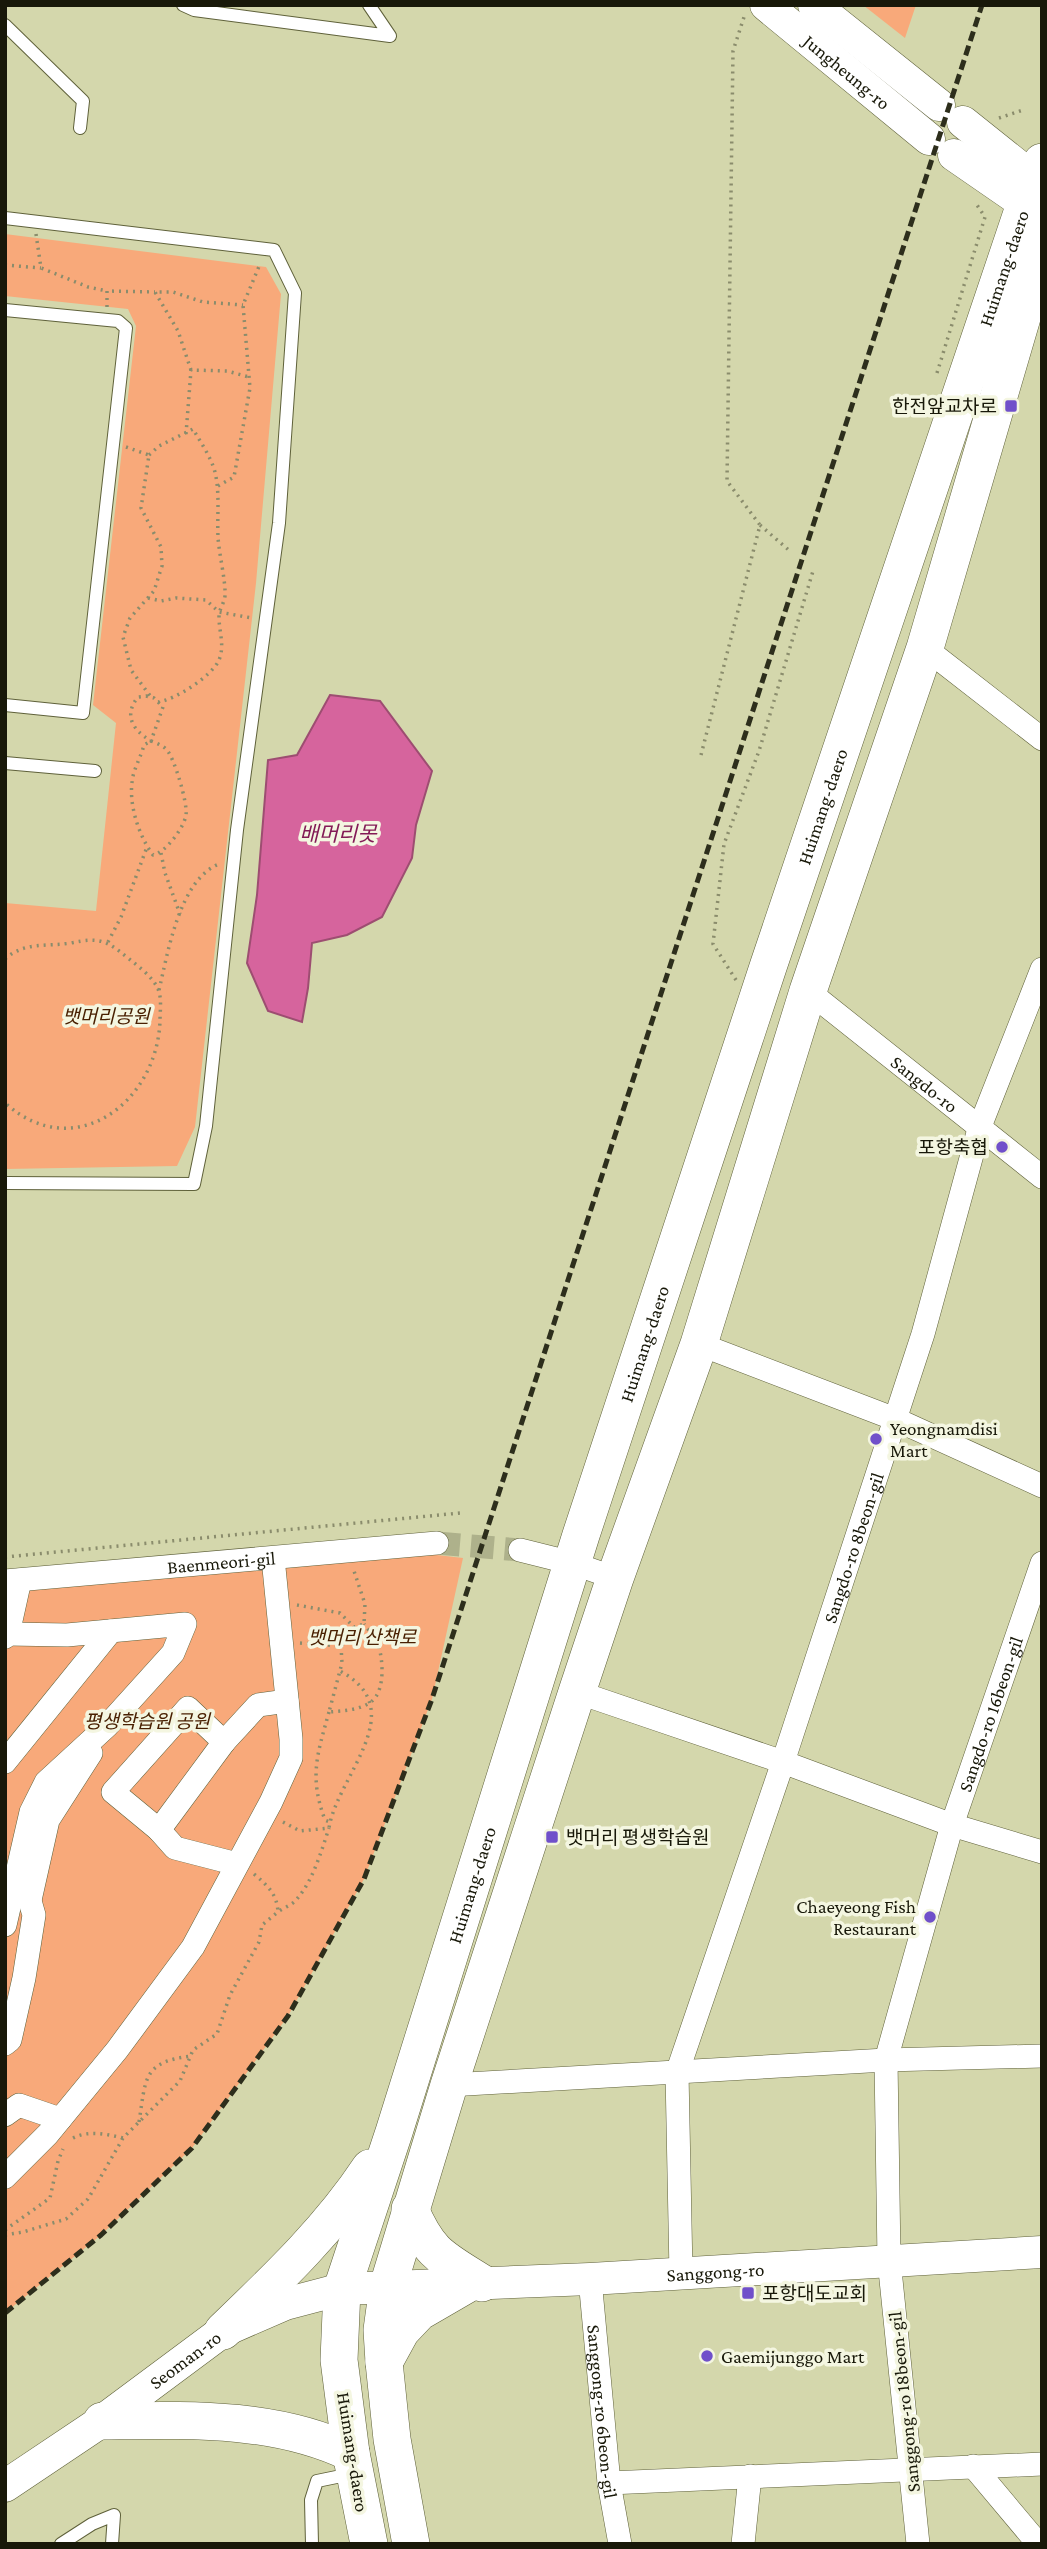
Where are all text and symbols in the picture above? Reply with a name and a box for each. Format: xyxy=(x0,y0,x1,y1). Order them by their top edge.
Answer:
street label: Jungheung-ro xyxy=(798,29,895,113)
street label: Huimang-daero xyxy=(974,207,1033,329)
place label: 한전앞교차로 xyxy=(892,396,997,417)
marker: 한전앞교차로 xyxy=(1003,398,1019,414)
street label: Huimang-daero xyxy=(793,746,851,867)
water label: 배머리못 xyxy=(299,822,378,846)
park label: 뱃머리공원 xyxy=(62,1006,151,1027)
street label: Sangdo-ro xyxy=(887,1051,962,1117)
place label: 포항축협 xyxy=(918,1137,988,1158)
marker: 포항축협 xyxy=(994,1139,1010,1155)
street label: Huimang-daero xyxy=(615,1283,673,1404)
place label: Yeongnamdisi Mart xyxy=(890,1418,998,1461)
marker: Yeongnamdisi Mart xyxy=(868,1431,884,1447)
street label: Sangdo-ro 8beon-gil xyxy=(819,1470,887,1626)
street label: Baenmeori-gil xyxy=(166,1547,276,1577)
park label: 뱃머리 산책로 xyxy=(308,1627,418,1648)
street label: Sangdo-ro 16beon-gil xyxy=(954,1634,1026,1794)
park label: 평생학습원 공원 xyxy=(84,1711,211,1732)
street label: Huimang-daero xyxy=(443,1824,500,1946)
place label: 뱃머리 평생학습원 xyxy=(566,1827,709,1848)
marker: 뱃머리 평생학습원 xyxy=(544,1829,560,1845)
place label: Chaeyeong Fish Restaurant xyxy=(796,1896,917,1939)
marker: Chaeyeong Fish Restaurant xyxy=(922,1909,938,1925)
street label: Sanggong-ro xyxy=(666,2258,765,2285)
place label: 포항대도교회 xyxy=(762,2283,867,2304)
marker: 포항대도교회 xyxy=(740,2285,756,2301)
street label: Sanggong-ro 18beon-gil xyxy=(884,2311,924,2493)
street label: Sanggong-ro 6beon-gil xyxy=(584,2324,622,2500)
street label: Seoman-ro xyxy=(145,2326,225,2393)
place label: Gaemijunggo Mart xyxy=(721,2346,865,2368)
marker: Gaemijunggo Mart xyxy=(699,2348,715,2364)
street label: Huimang-daero xyxy=(333,2391,373,2513)

